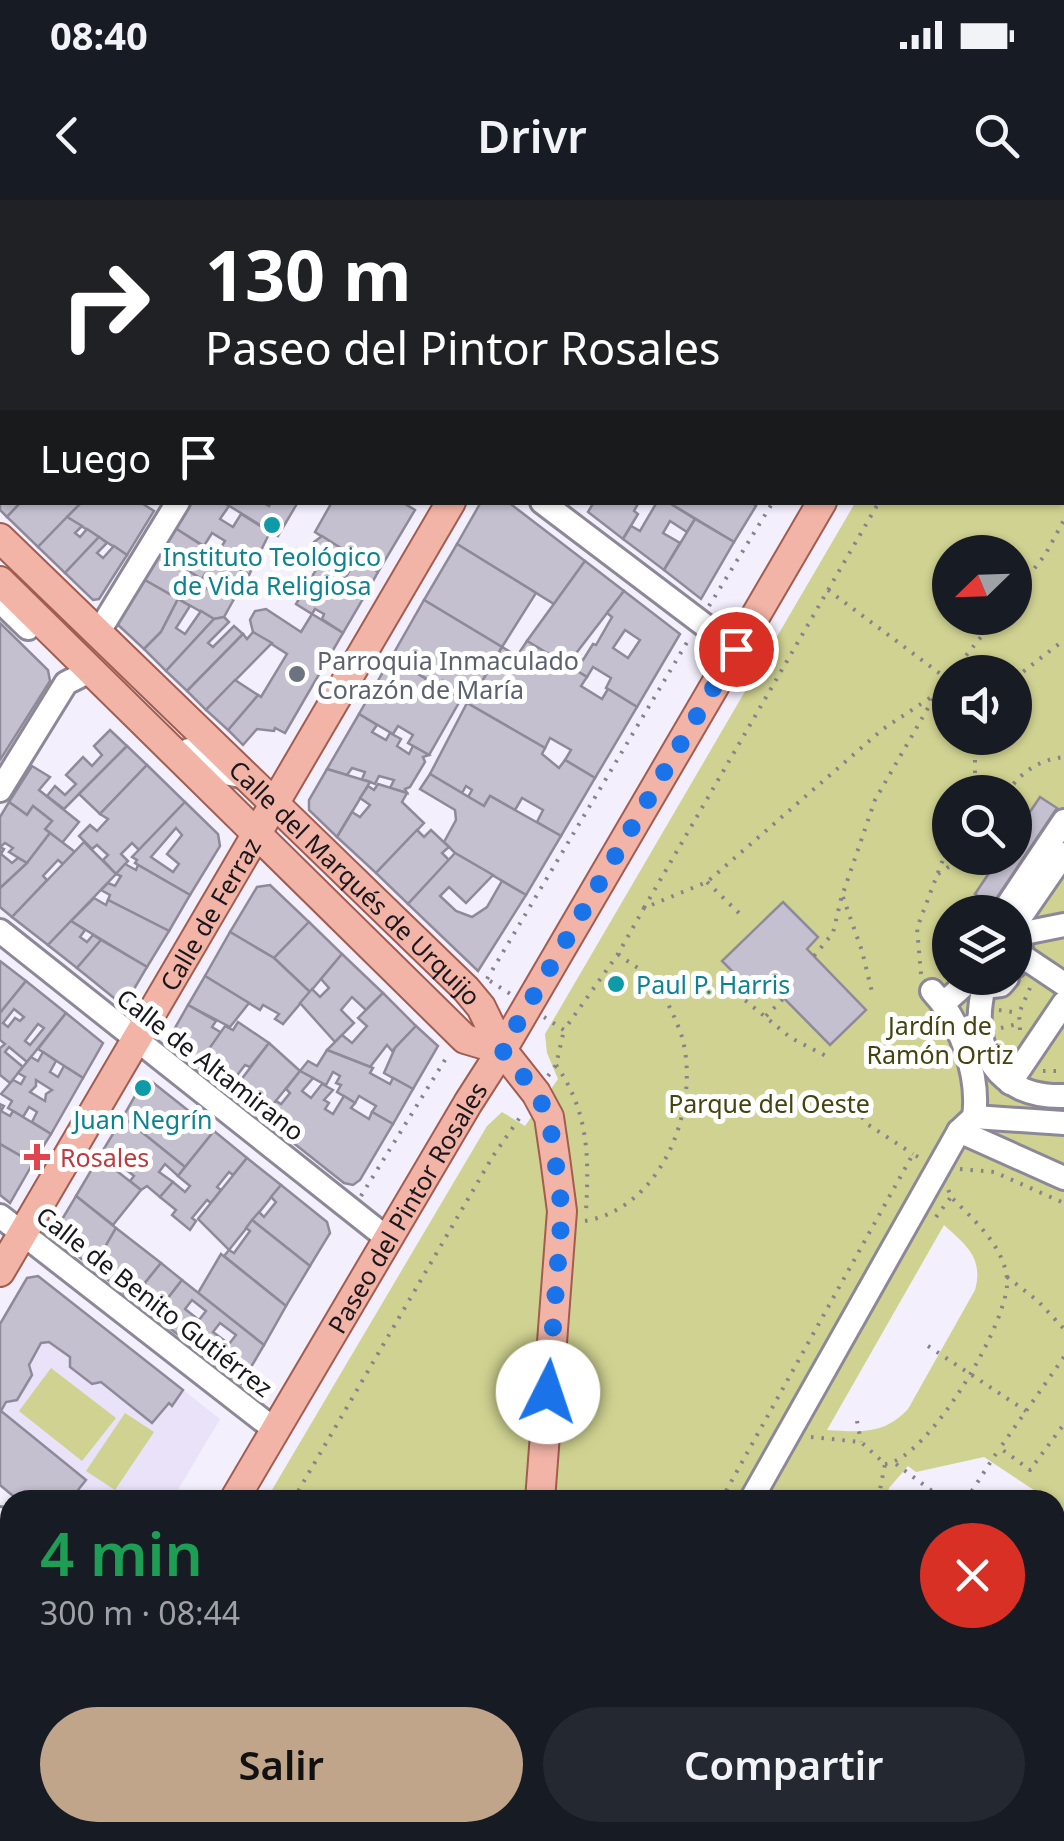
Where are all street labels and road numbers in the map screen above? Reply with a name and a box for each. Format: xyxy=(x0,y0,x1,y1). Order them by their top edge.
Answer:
street label: Calle del Marqués de Urquijo xyxy=(222,752,489,1012)
street label: Calle de Ferraz xyxy=(151,831,268,997)
street label: Calle de Altamirano xyxy=(110,980,312,1148)
street label: Paseo del Pintor Rosales xyxy=(319,1075,494,1339)
street label: Calle de Benito Gutiérrez xyxy=(30,1198,280,1404)

